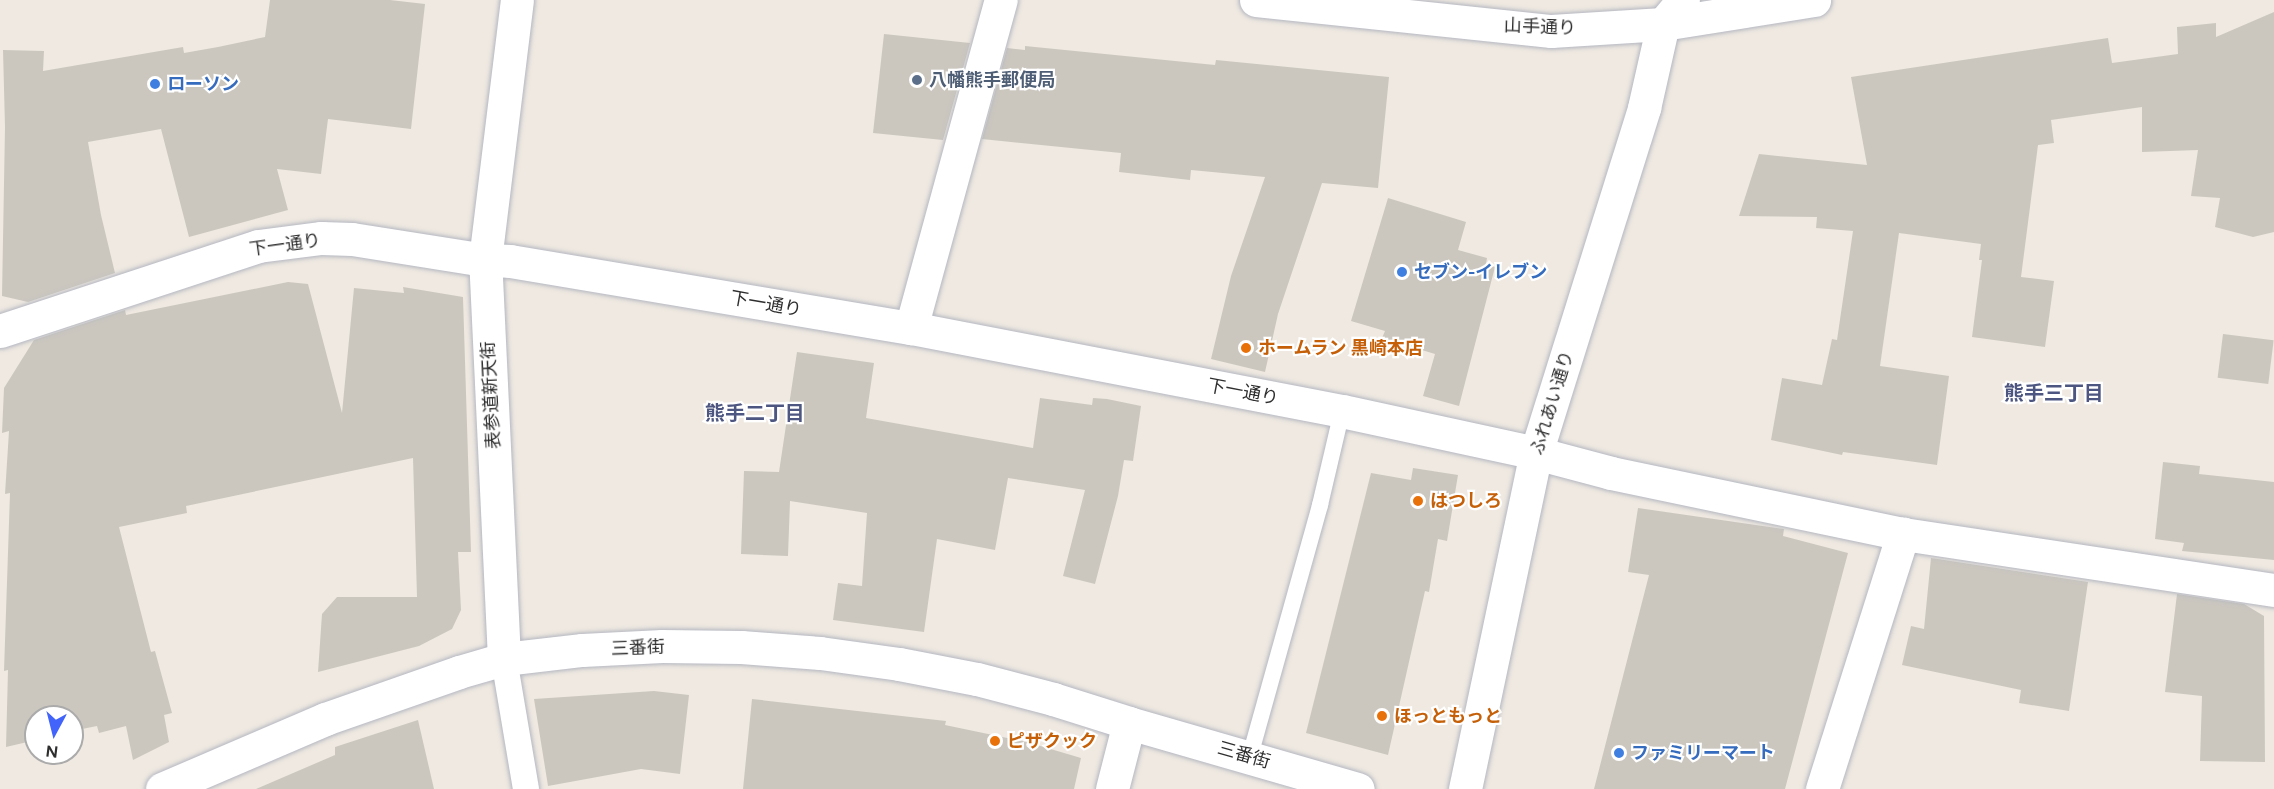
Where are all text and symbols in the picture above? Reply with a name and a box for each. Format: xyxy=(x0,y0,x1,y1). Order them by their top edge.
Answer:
street label: 山手通り xyxy=(1504,15,1576,39)
place label: 八幡熊手郵便局 xyxy=(929,69,1055,91)
place label: ローソン xyxy=(167,73,239,95)
marker: 八幡熊手郵便局 xyxy=(910,73,924,87)
marker: ローソン xyxy=(148,77,162,91)
street label: 下一通り xyxy=(248,229,322,261)
place label: セブン-イレブン xyxy=(1414,261,1547,283)
marker: セブン-イレブン xyxy=(1395,265,1409,279)
street label: 下一通り xyxy=(729,287,803,321)
place label: ホームラン 黒崎本店 xyxy=(1258,337,1424,359)
street label: 表参道新天街 xyxy=(477,341,505,449)
marker: ホームラン 黒崎本店 xyxy=(1239,341,1253,355)
street label: ふれあい通り xyxy=(1526,348,1578,458)
street label: 下一通り xyxy=(1206,375,1280,409)
district label: 熊手三丁目 xyxy=(2004,381,2104,405)
district label: 熊手二丁目 xyxy=(705,401,805,425)
place label: はつしろ xyxy=(1430,490,1502,512)
marker: はつしろ xyxy=(1411,494,1425,508)
street label: 三番街 xyxy=(611,636,665,660)
north arrow xyxy=(24,705,84,765)
place label: ほっともっと xyxy=(1394,705,1502,727)
marker: ほっともっと xyxy=(1375,709,1389,723)
place label: ピザクック xyxy=(1007,730,1097,752)
marker: ピザクック xyxy=(988,734,1002,748)
street label: 三番街 xyxy=(1215,737,1273,773)
text: N xyxy=(45,741,59,762)
place label: ファミリーマート xyxy=(1631,742,1775,764)
marker: ファミリーマート xyxy=(1612,746,1626,760)

